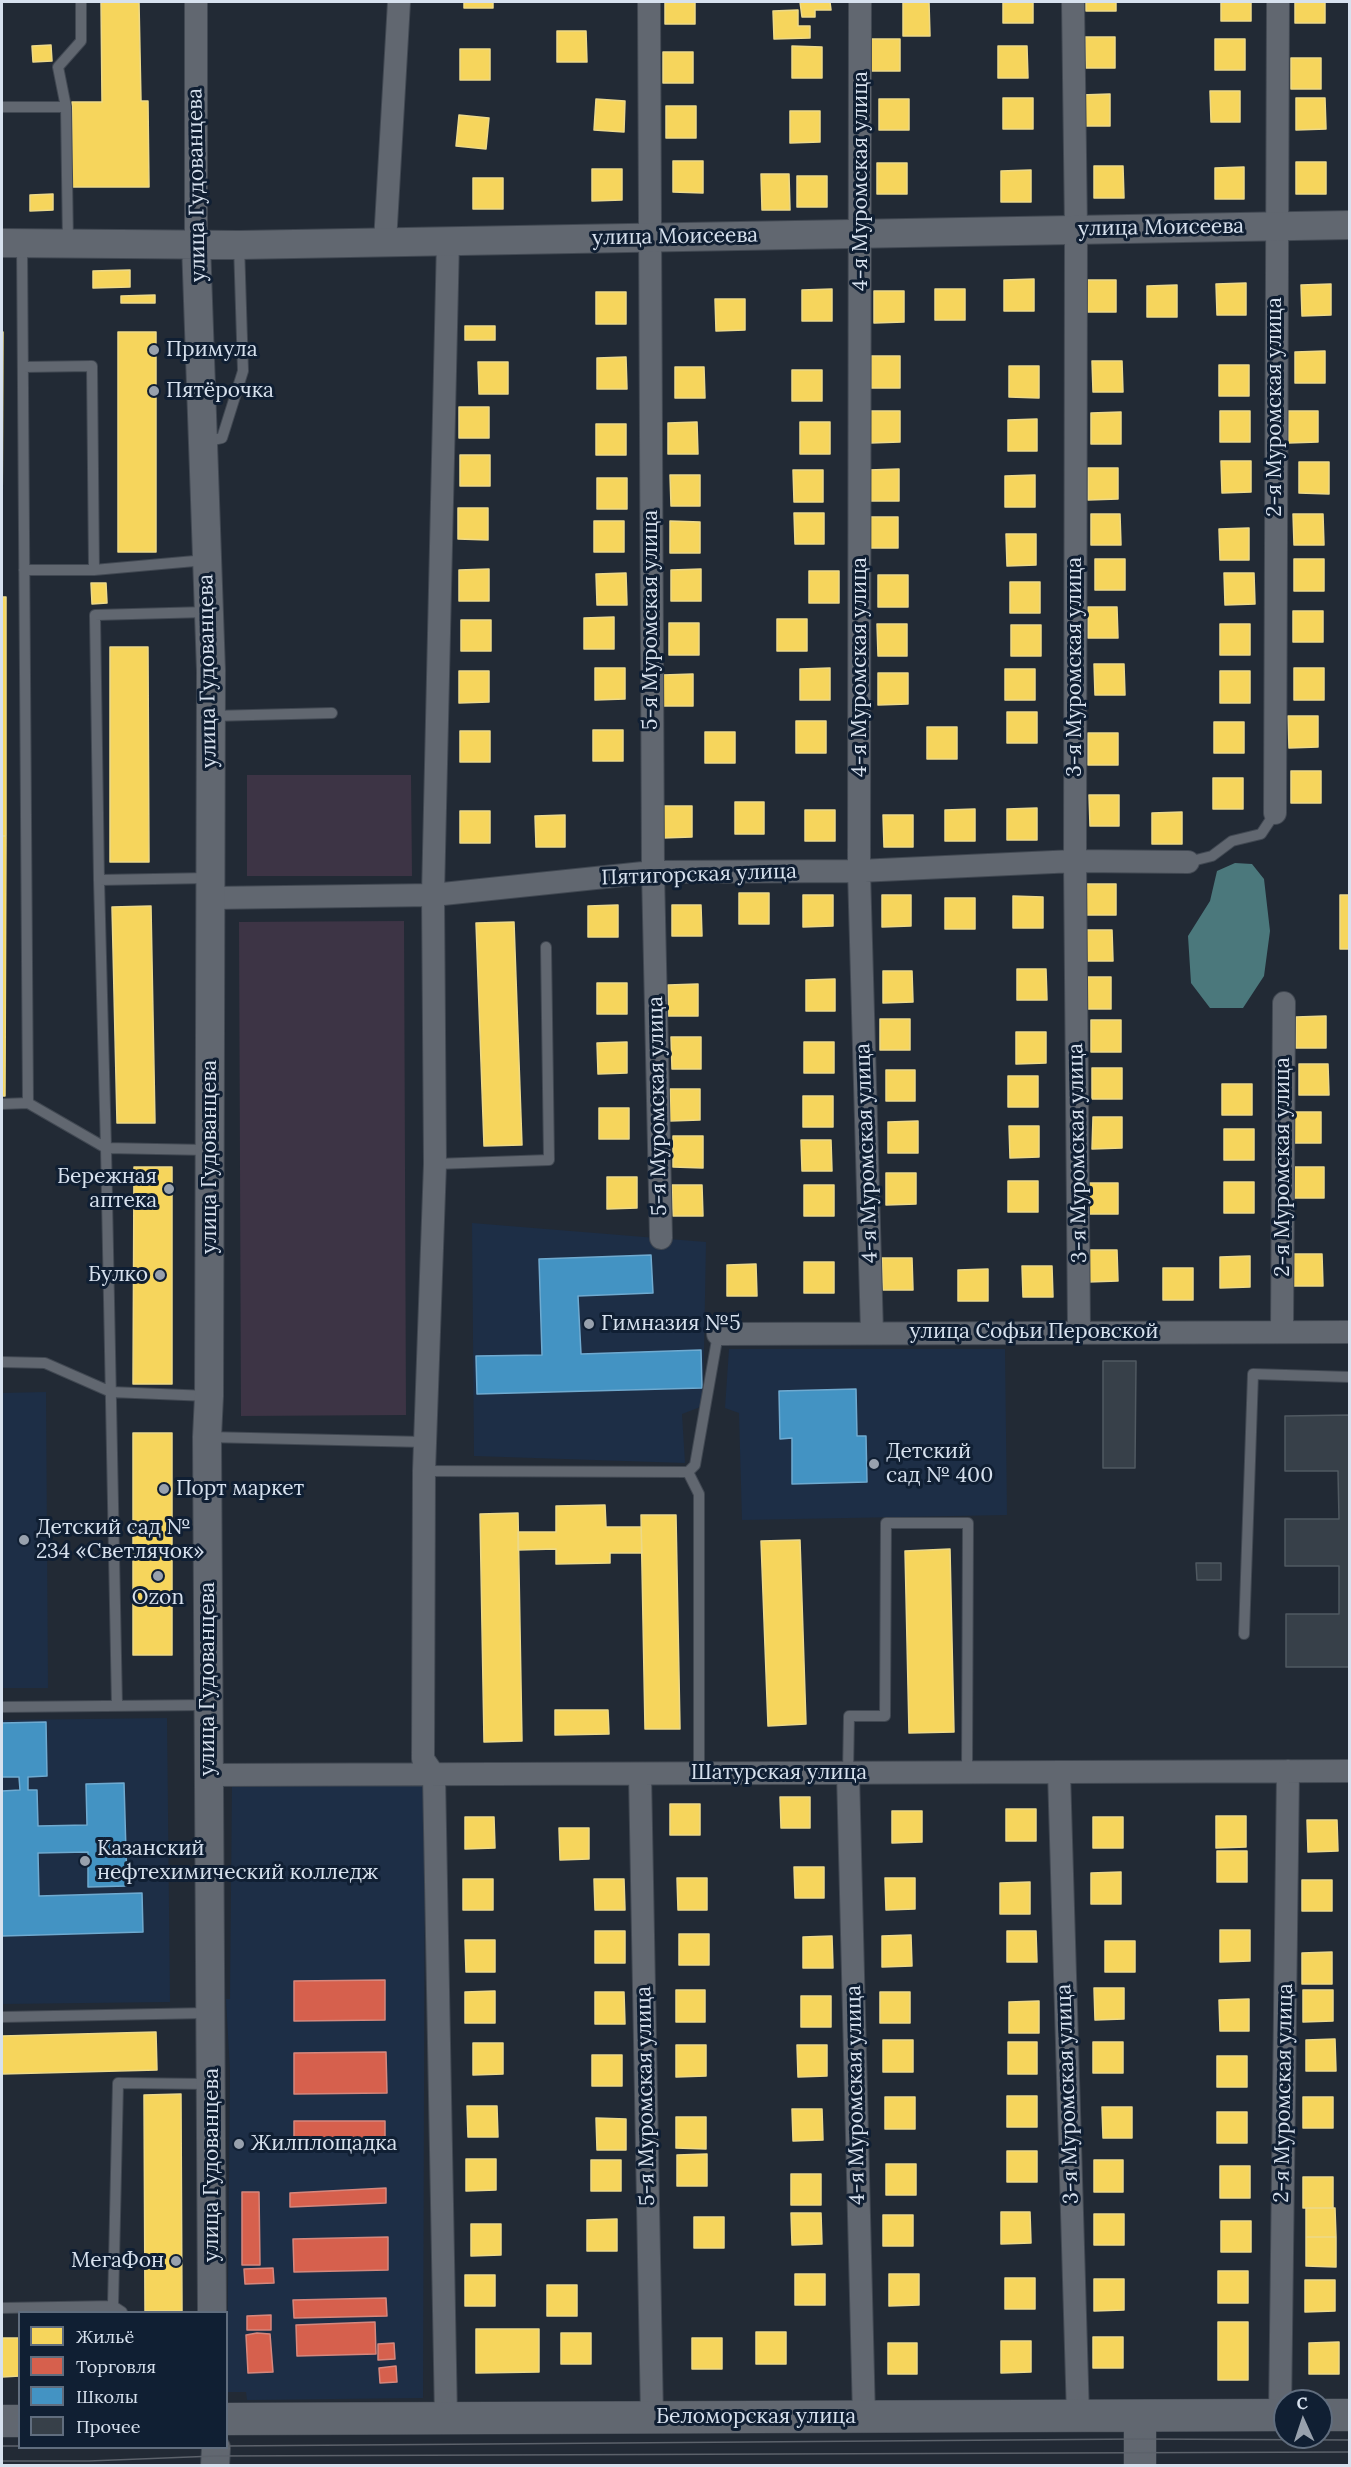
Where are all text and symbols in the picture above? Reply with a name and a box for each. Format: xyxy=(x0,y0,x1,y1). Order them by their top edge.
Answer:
street label: 4-я Муромская улица xyxy=(848,71,874,291)
street label: улица Гудованцева xyxy=(183,88,211,282)
street label: улица Моисеева xyxy=(1078,214,1244,242)
street label: улица Моисеева xyxy=(592,223,758,251)
street label: 2-я Муромская улица xyxy=(1262,297,1288,517)
place label: Примула xyxy=(166,337,258,363)
marker: Примула xyxy=(147,343,161,357)
place label: Пятёрочка xyxy=(166,378,274,404)
marker: Пятёрочка xyxy=(147,384,161,398)
street label: 5-я Муромская улица xyxy=(638,510,664,730)
street label: 4-я Муромская улица xyxy=(847,557,873,777)
street label: 3-я Муромская улица xyxy=(1062,557,1088,777)
street label: улица Гудованцева xyxy=(194,574,222,768)
street label: Пятигорская улица xyxy=(601,859,797,891)
street label: 5-я Муромская улица xyxy=(643,996,673,1216)
street label: 4-я Муромская улица xyxy=(851,1043,883,1263)
street label: 3-я Муромская улица xyxy=(1063,1043,1093,1263)
street label: 2-я Муромская улица xyxy=(1270,1057,1296,1277)
street label: улица Гудованцева xyxy=(197,1060,223,1254)
place label: Бережная аптека xyxy=(57,1164,157,1214)
marker: Бережная аптека xyxy=(162,1182,176,1196)
place label: Булко xyxy=(88,1262,148,1288)
marker: Булко xyxy=(153,1268,167,1282)
place label: Гимназия №5 xyxy=(601,1311,741,1337)
marker: Гимназия №5 xyxy=(582,1317,596,1331)
street label: улица Софьи Перовской xyxy=(910,1319,1158,1345)
place label: Детский сад № 400 xyxy=(886,1439,993,1489)
marker: Детский сад № 400 xyxy=(867,1457,881,1471)
place label: Порт маркет xyxy=(176,1476,304,1502)
marker: Порт маркет xyxy=(157,1482,171,1496)
place label: Детский сад № 234 «Светлячок» xyxy=(36,1515,204,1565)
marker: Детский сад № 234 «Светлячок» xyxy=(17,1533,31,1547)
marker: Ozon xyxy=(151,1569,165,1583)
street label: улица Гудованцева xyxy=(195,1582,221,1776)
place label: Ozon xyxy=(132,1585,184,1611)
street label: Шатурская улица xyxy=(691,1760,867,1786)
place label: Казанский нефтехимический колледж xyxy=(97,1836,378,1886)
marker: Казанский нефтехимический колледж xyxy=(78,1854,92,1868)
street label: 2-я Муромская улица xyxy=(1269,1983,1299,2203)
street label: 3-я Муромская улица xyxy=(1052,1984,1084,2204)
street label: 4-я Муромская улица xyxy=(841,1985,871,2205)
street label: 5-я Муромская улица xyxy=(631,1986,661,2206)
street label: улица Гудованцева xyxy=(199,2068,225,2262)
place label: Жилплощадка xyxy=(251,2131,397,2157)
marker: Жилплощадка xyxy=(232,2137,246,2151)
place label: МегаФон xyxy=(71,2248,164,2274)
marker: МегаФон xyxy=(169,2254,183,2268)
legend xyxy=(18,2311,228,2449)
text: Жильё xyxy=(76,2325,134,2348)
text: Торговля xyxy=(76,2355,156,2378)
text: Школы xyxy=(76,2385,138,2408)
north arrow xyxy=(1273,2389,1333,2449)
text: С xyxy=(1296,2393,1308,2413)
street label: Беломорская улица xyxy=(656,2404,856,2430)
text: Прочее xyxy=(76,2415,140,2438)

